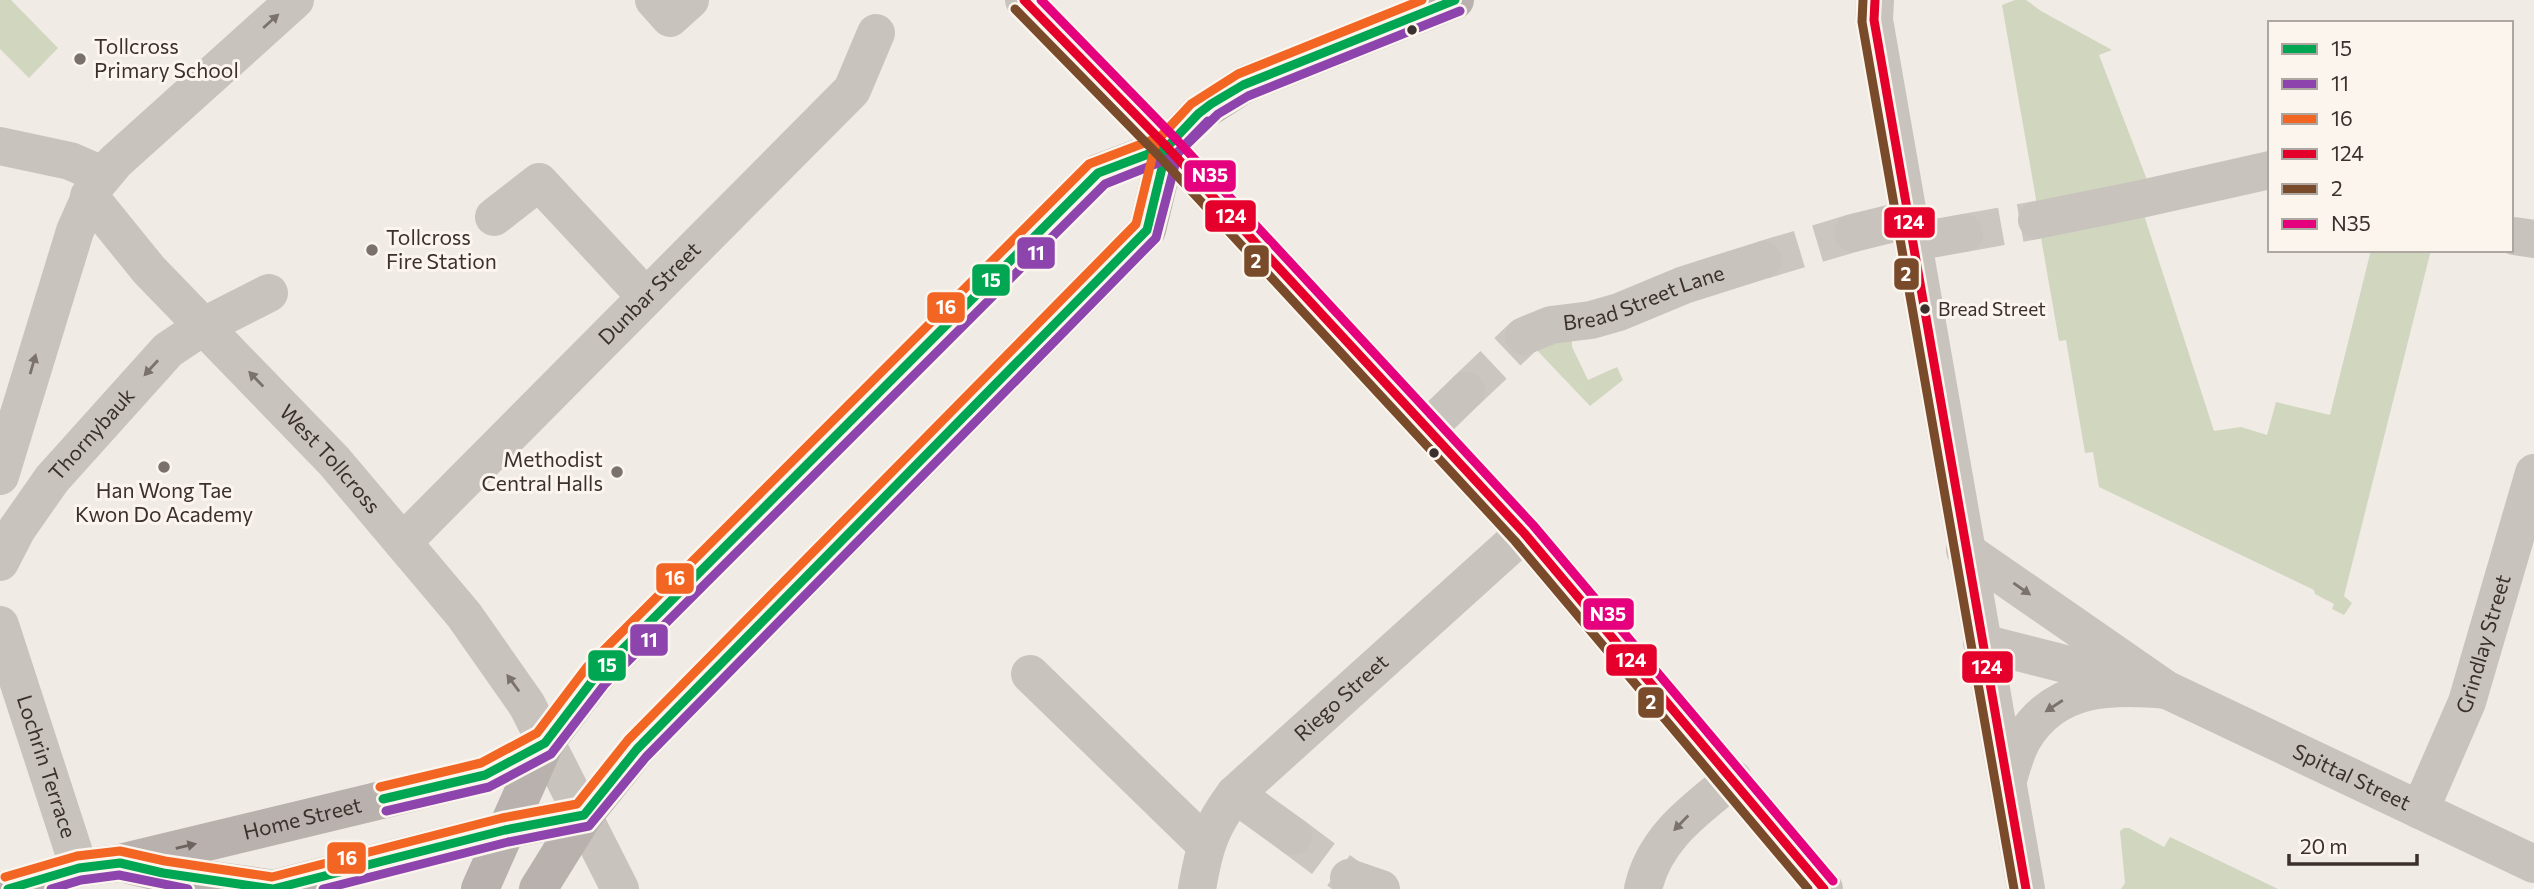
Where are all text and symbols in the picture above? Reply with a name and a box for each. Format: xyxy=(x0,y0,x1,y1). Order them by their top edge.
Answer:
one-way arrow xyxy=(262,14,279,30)
legend xyxy=(2268,21,2513,252)
unlabelled marker xyxy=(1405,23,1419,37)
place label: Tollcross Primary School xyxy=(94,33,239,82)
text: 15 xyxy=(2331,35,2352,60)
marker: Tollcross Primary School xyxy=(72,51,88,67)
text: 11 xyxy=(2331,70,2349,95)
text: 16 xyxy=(2331,105,2353,130)
text: 124 xyxy=(2331,140,2364,165)
line badge: N35 xyxy=(1183,159,1237,193)
text: N35 xyxy=(1192,163,1228,186)
text: 2 xyxy=(2331,175,2343,200)
line badge: 124 xyxy=(1204,199,1257,233)
text: 124 xyxy=(1216,204,1247,227)
line badge: 124 xyxy=(1883,206,1936,239)
text: 124 xyxy=(1894,210,1925,233)
text: N35 xyxy=(2331,210,2371,235)
place label: Tollcross Fire Station xyxy=(386,224,497,273)
street label: Dunbar Street xyxy=(592,236,705,349)
line badge: 11 xyxy=(1016,236,1056,270)
text: 11 xyxy=(1027,241,1045,264)
marker: Tollcross Fire Station xyxy=(364,242,380,258)
line badge: 2 xyxy=(1243,244,1270,278)
text: 2 xyxy=(1251,249,1261,272)
line badge: 2 xyxy=(1893,257,1920,291)
street label: Bread Street Lane xyxy=(1561,259,1727,334)
text: 2 xyxy=(1901,262,1911,285)
line badge: 15 xyxy=(971,263,1011,297)
text: 15 xyxy=(981,268,1001,291)
line badge: 16 xyxy=(926,291,966,324)
text: 16 xyxy=(936,295,956,318)
place label: Bread Street xyxy=(1938,297,2046,320)
marker: Bread Street xyxy=(1918,302,1932,316)
one-way arrow xyxy=(29,353,39,374)
one-way arrow xyxy=(143,359,159,377)
one-way arrow xyxy=(248,371,264,387)
street label: Thornybauk xyxy=(43,382,139,485)
street label: West Tollcross xyxy=(275,399,387,518)
place label: Methodist Central Halls xyxy=(481,446,603,495)
unlabelled marker xyxy=(1427,446,1441,460)
marker: Han Wong Tae Kwon Do Academy xyxy=(156,459,172,475)
marker: Methodist Central Halls xyxy=(609,464,625,480)
place label: Han Wong Tae Kwon Do Academy xyxy=(75,477,253,526)
line badge: 16 xyxy=(655,562,695,595)
text: 16 xyxy=(665,566,685,589)
street label: Grindlay Street xyxy=(2450,571,2515,717)
one-way arrow xyxy=(2013,582,2031,596)
line badge: N35 xyxy=(1582,597,1635,631)
text: N35 xyxy=(1590,602,1626,625)
line badge: 11 xyxy=(629,623,669,657)
text: 11 xyxy=(640,628,658,651)
line badge: 124 xyxy=(1605,643,1658,677)
street label: Riego Street xyxy=(1288,648,1392,746)
text: 124 xyxy=(1616,648,1647,671)
line badge: 15 xyxy=(587,649,627,682)
line badge: 124 xyxy=(1961,650,2014,684)
text: 15 xyxy=(597,653,617,676)
text: 124 xyxy=(1972,655,2003,678)
one-way arrow xyxy=(507,674,521,692)
line badge: 2 xyxy=(1637,686,1665,719)
text: 2 xyxy=(1646,690,1656,713)
street label: Lochrin Terrace xyxy=(13,692,82,841)
one-way arrow xyxy=(2045,699,2063,713)
street label: Spittal Street xyxy=(2289,738,2415,815)
street label: Home Street xyxy=(240,791,364,844)
one-way arrow xyxy=(1674,814,1690,831)
scale bar xyxy=(2289,822,2417,866)
text: 20 m xyxy=(2300,833,2348,858)
one-way arrow xyxy=(175,840,197,851)
line badge: 16 xyxy=(326,841,367,875)
text: 16 xyxy=(337,846,357,869)

